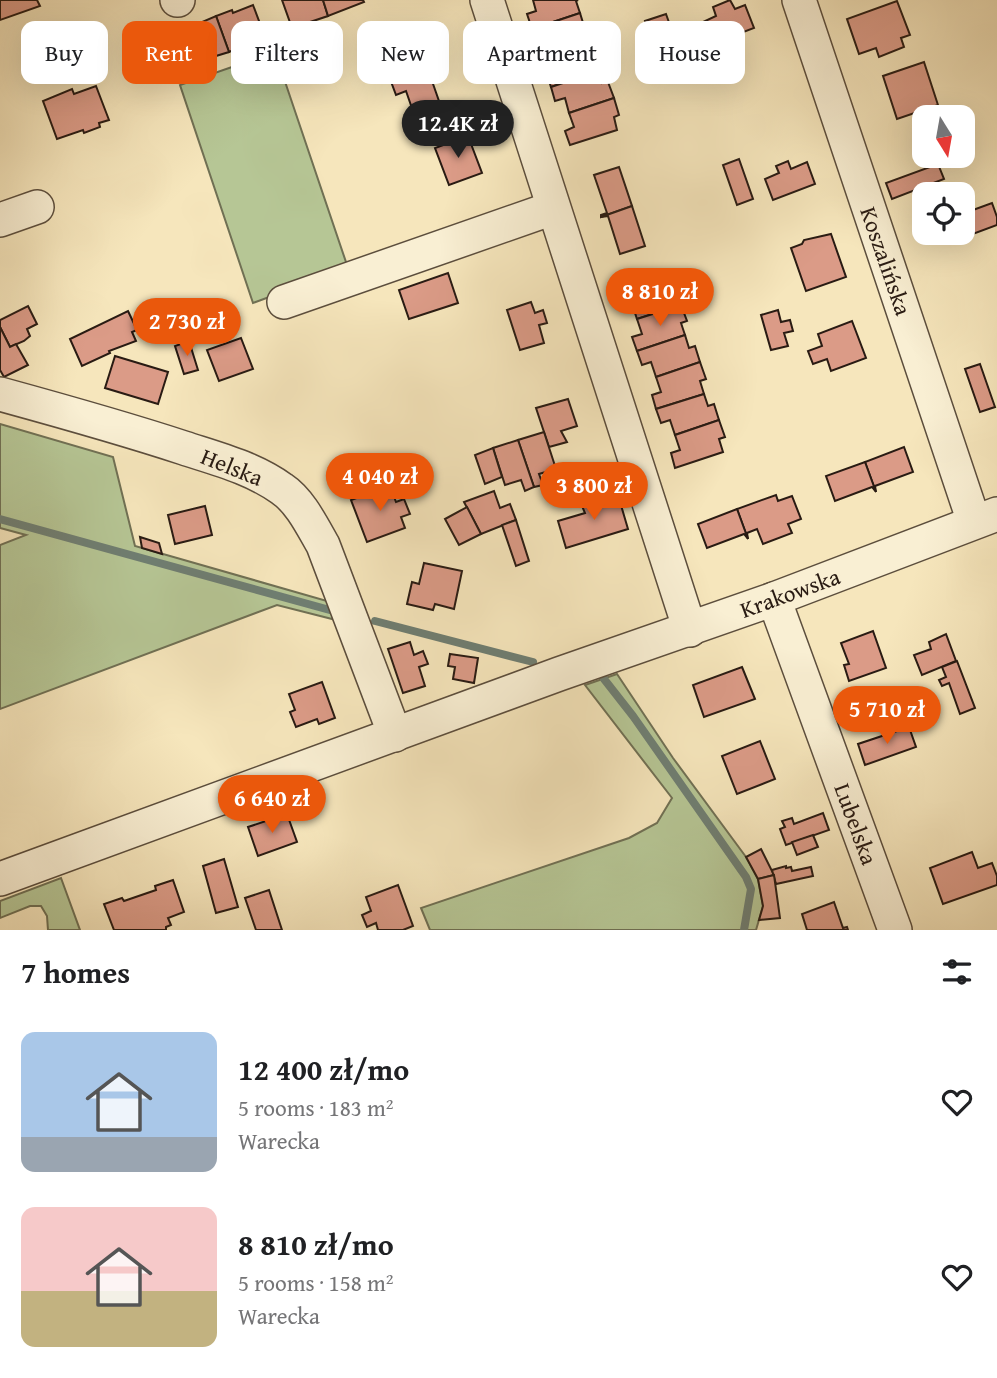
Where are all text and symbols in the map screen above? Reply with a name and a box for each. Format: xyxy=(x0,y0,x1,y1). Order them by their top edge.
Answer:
chip: Buy xyxy=(21,21,108,84)
chip: Rent xyxy=(122,21,217,84)
chip: Filters xyxy=(231,21,343,84)
chip: New xyxy=(357,21,449,84)
chip: Apartment xyxy=(463,21,621,84)
chip: House xyxy=(635,21,745,84)
pin: 12.4K zł xyxy=(386,100,530,160)
north arrow xyxy=(912,105,975,168)
map controls xyxy=(912,105,975,245)
text: 12.4K zł xyxy=(418,106,498,139)
button: locate xyxy=(912,182,975,245)
street label: Koszalińska xyxy=(852,202,920,320)
pin: 8 810 zł xyxy=(588,268,732,328)
text: 8 810 zł xyxy=(622,274,698,307)
pin: 2 730 zł xyxy=(115,298,259,358)
text: 2 730 zł xyxy=(149,304,225,337)
street label: Helska xyxy=(196,439,268,494)
pin: 4 040 zł xyxy=(308,454,452,513)
text: 4 040 zł xyxy=(342,459,418,492)
pin: 3 800 zł xyxy=(522,462,666,522)
text: 3 800 zł xyxy=(556,468,632,501)
street label: Krakowska xyxy=(735,559,845,626)
pin: 5 710 zł xyxy=(815,686,959,746)
text: 5 710 zł xyxy=(849,692,925,725)
pin: 6 640 zł xyxy=(200,776,344,835)
street label: Lubelska xyxy=(827,778,886,869)
text: 6 640 zł xyxy=(234,781,310,814)
text: 7 homes xyxy=(21,950,130,994)
icon: filters xyxy=(938,953,976,991)
text: 12 400 zł/mo xyxy=(238,1047,409,1091)
icon: home xyxy=(77,1060,161,1144)
icon: heart xyxy=(938,1083,976,1121)
text: 5 rooms · 183 m² xyxy=(238,1091,393,1124)
text: Warecka xyxy=(238,1124,320,1157)
text: 8 810 zł/mo xyxy=(238,1222,394,1266)
icon: home xyxy=(77,1235,161,1319)
icon: heart xyxy=(938,1258,976,1296)
text: 5 rooms · 158 m² xyxy=(238,1266,393,1299)
text: Warecka xyxy=(238,1299,320,1332)

